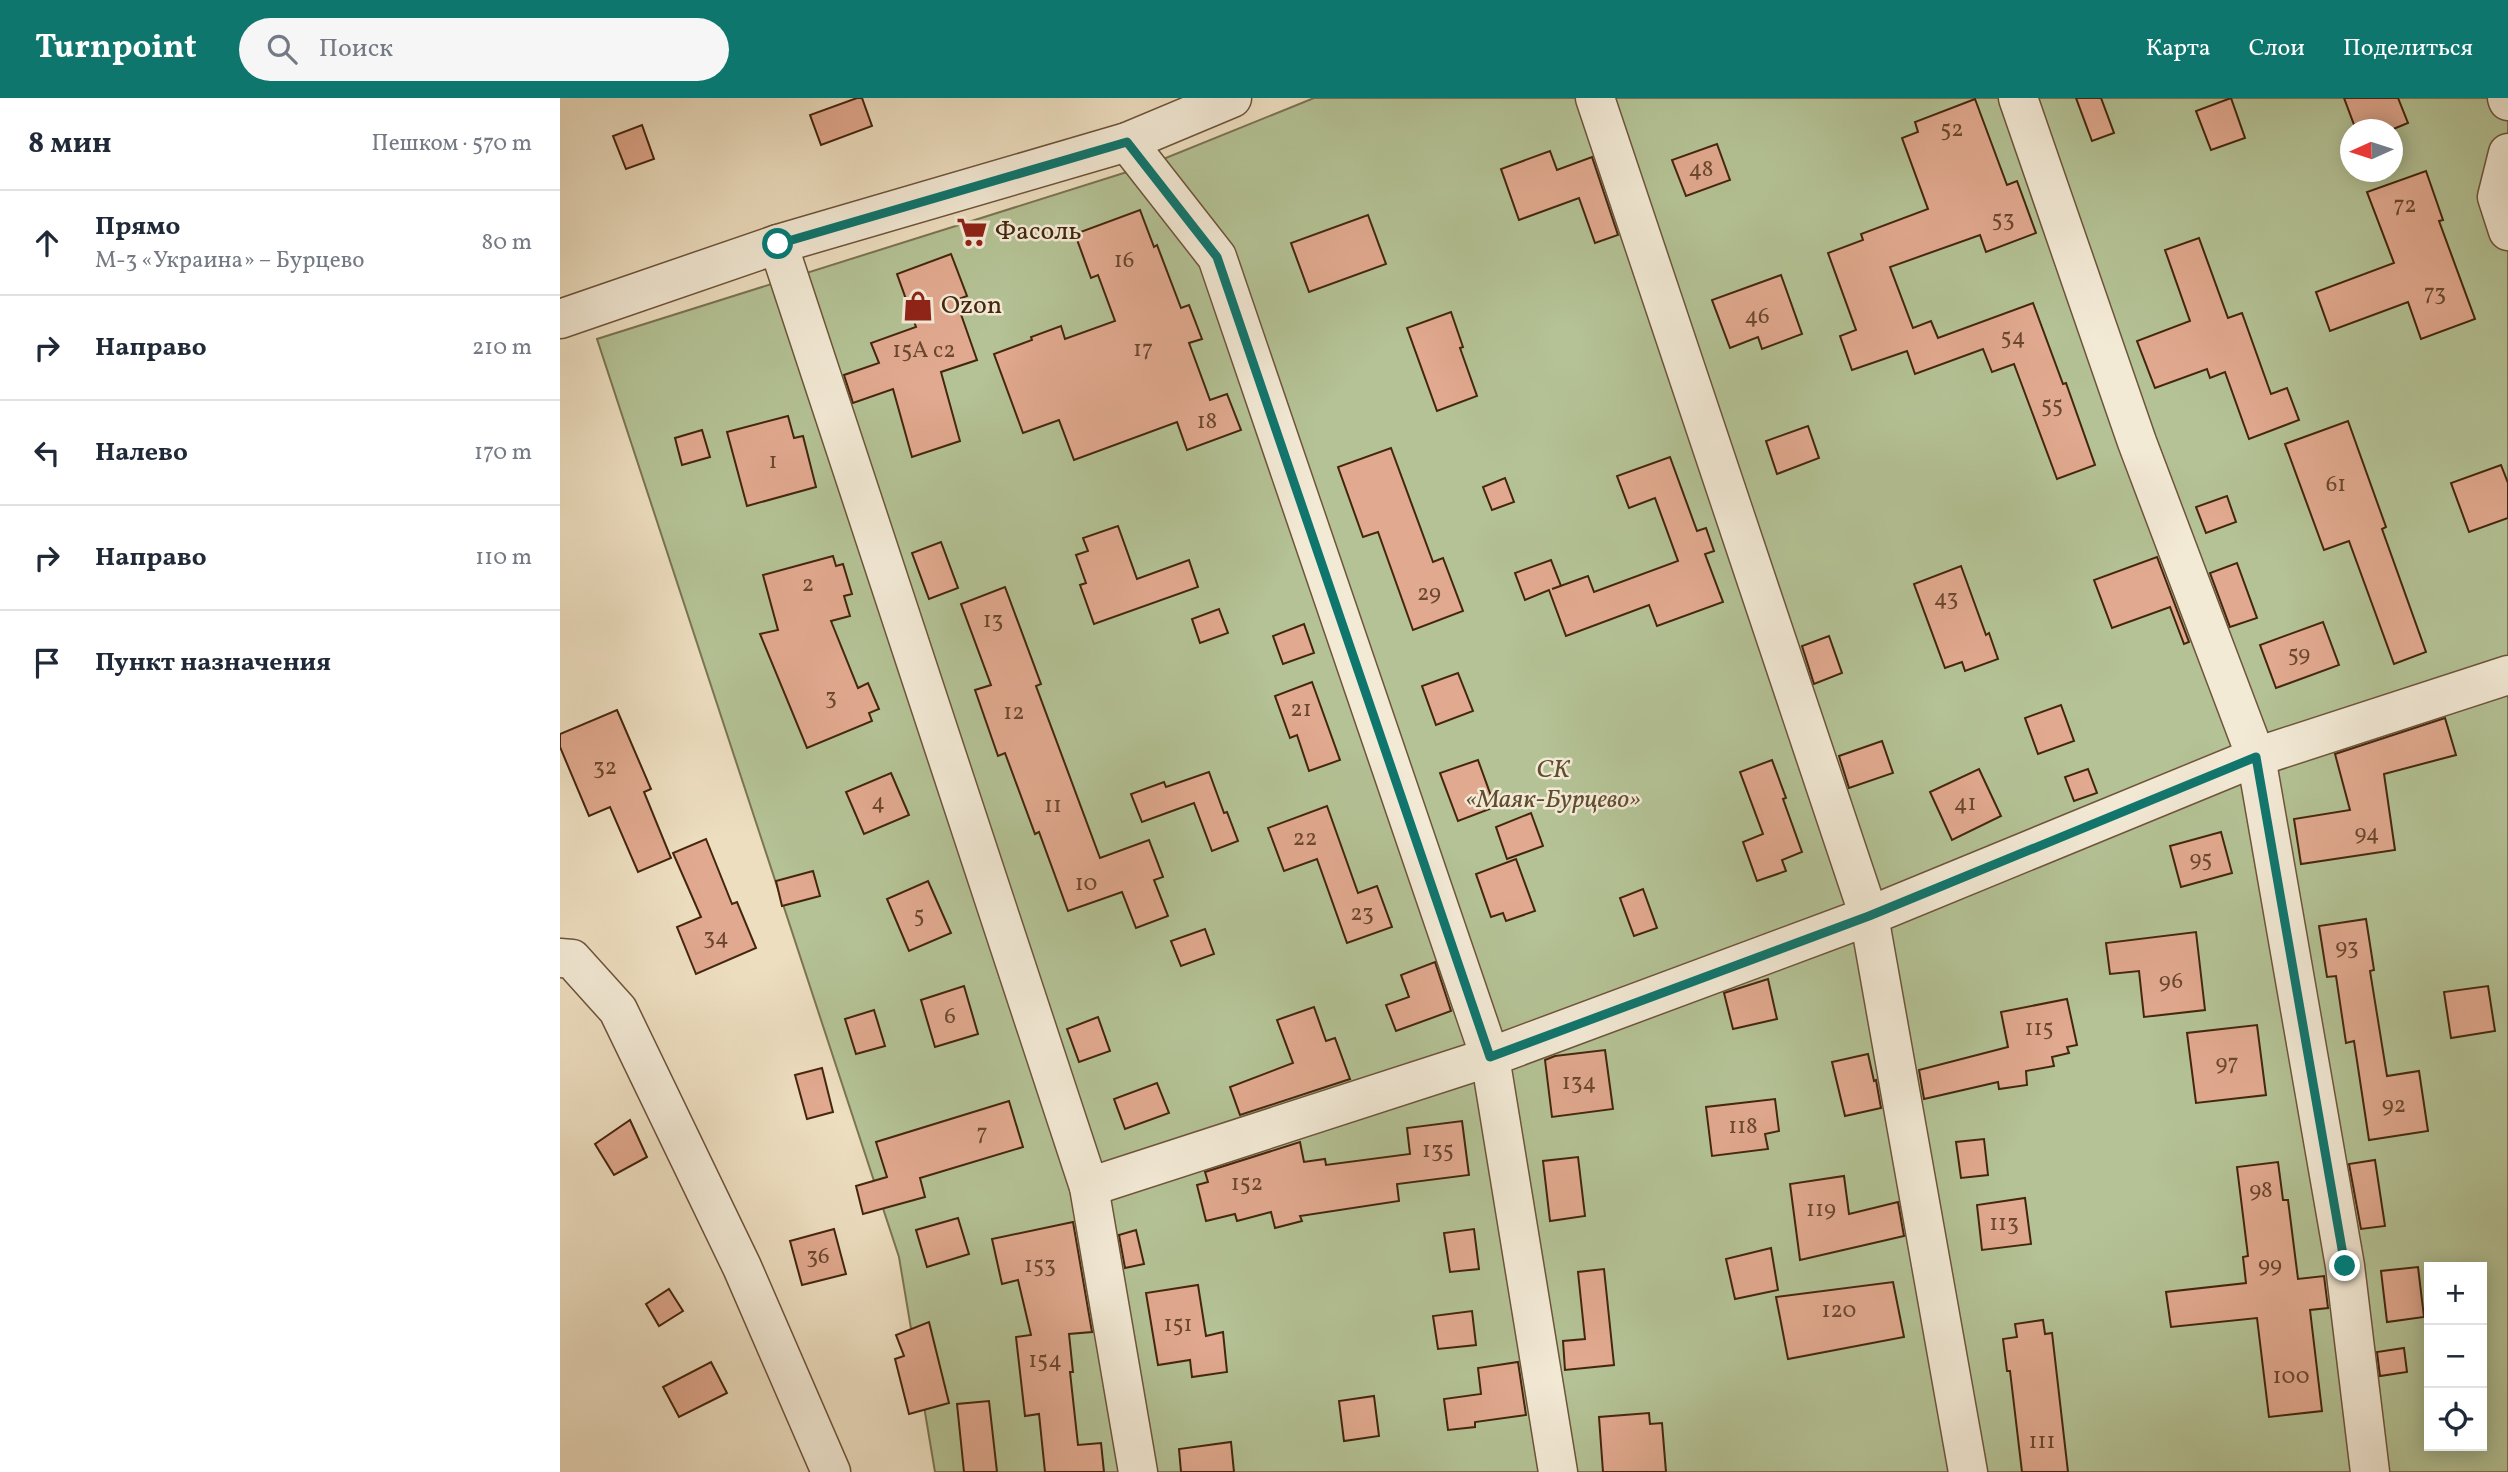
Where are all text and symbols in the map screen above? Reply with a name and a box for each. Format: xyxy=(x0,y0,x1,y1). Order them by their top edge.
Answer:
search box xyxy=(239,18,729,81)
text: Turnpoint xyxy=(35,26,197,72)
icon: search xyxy=(263,30,301,68)
text: Поиск xyxy=(319,31,393,67)
text: Карта xyxy=(2146,32,2211,66)
text: Слои xyxy=(2249,32,2305,66)
text: Поделиться xyxy=(2343,32,2473,66)
house number: 52 xyxy=(1940,114,1964,146)
north arrow xyxy=(2340,119,2403,182)
text: 8 мин xyxy=(28,123,112,165)
text: Пешком · 570 m xyxy=(372,128,532,160)
house number: 48 xyxy=(1689,154,1713,186)
house number: 72 xyxy=(2393,190,2417,222)
house number: 53 xyxy=(1992,204,2014,236)
text: Прямо xyxy=(95,209,180,245)
place label: Фасоль xyxy=(995,214,1082,250)
supermarket icon: Фасоль xyxy=(955,215,989,249)
icon: ahead xyxy=(28,224,66,262)
text: 80 m xyxy=(482,227,532,259)
route start xyxy=(762,228,793,259)
text: М-3 «Украина» – Бурцево xyxy=(95,245,365,277)
house number: 16 xyxy=(1114,245,1134,277)
house number: 73 xyxy=(2424,278,2446,310)
place label: Ozon xyxy=(941,288,1002,324)
shop icon: Ozon xyxy=(901,289,935,323)
house number: 46 xyxy=(1744,301,1770,333)
house number: 54 xyxy=(2001,322,2025,354)
icon: right xyxy=(28,329,66,367)
text: Направо xyxy=(95,330,207,366)
text: 210 m xyxy=(472,332,532,364)
house number: 17 xyxy=(1133,334,1153,366)
house number: 15А с2 xyxy=(892,335,956,367)
house number: 55 xyxy=(2041,390,2063,422)
house number: 18 xyxy=(1197,406,1217,438)
icon: left xyxy=(28,434,66,472)
text: Налево xyxy=(95,435,188,471)
text: 170 m xyxy=(474,437,532,469)
house number: 1 xyxy=(769,446,777,478)
house number: 61 xyxy=(2326,469,2346,501)
icon: right xyxy=(28,539,66,577)
text: Направо xyxy=(95,540,207,576)
text: 110 m xyxy=(475,542,532,574)
house number: 2 xyxy=(802,569,814,601)
house number: 29 xyxy=(1417,578,1441,610)
house number: 43 xyxy=(1934,583,1958,615)
house number: 13 xyxy=(983,605,1003,637)
house number: 59 xyxy=(2288,639,2310,671)
icon: arrive xyxy=(28,644,66,682)
text: Пункт назначения xyxy=(95,645,331,681)
house number: 3 xyxy=(825,682,837,714)
house number: 21 xyxy=(1290,694,1312,726)
house number: 12 xyxy=(1003,697,1025,729)
house number: 32 xyxy=(593,752,617,784)
park label: СК «Маяк-Бурцево» xyxy=(1465,752,1641,818)
house number: 4 xyxy=(871,787,885,819)
house number: 41 xyxy=(1954,788,1976,820)
house number: 11 xyxy=(1044,790,1062,822)
house number: 94 xyxy=(2354,818,2380,850)
house number: 22 xyxy=(1293,823,1317,855)
house number: 95 xyxy=(2190,844,2212,876)
house number: 10 xyxy=(1075,868,1097,900)
house number: 23 xyxy=(1350,898,1374,930)
house number: 5 xyxy=(913,900,925,932)
house number: 34 xyxy=(703,922,729,954)
house number: 93 xyxy=(2335,932,2359,964)
house number: 96 xyxy=(2159,966,2183,998)
house number: 6 xyxy=(944,1001,956,1033)
house number: 115 xyxy=(2025,1013,2053,1045)
house number: 97 xyxy=(2215,1048,2239,1080)
house number: 134 xyxy=(1562,1067,1596,1099)
house number: 92 xyxy=(2382,1090,2406,1122)
house number: 118 xyxy=(1728,1111,1758,1143)
house number: 7 xyxy=(976,1118,988,1150)
house number: 135 xyxy=(1422,1135,1454,1167)
house number: 152 xyxy=(1231,1168,1263,1200)
house number: 98 xyxy=(2249,1175,2273,1207)
house number: 119 xyxy=(1806,1194,1836,1226)
house number: 113 xyxy=(1989,1208,2019,1240)
house number: 36 xyxy=(806,1241,830,1273)
house number: 153 xyxy=(1024,1250,1056,1282)
house number: 99 xyxy=(2258,1250,2282,1282)
route end xyxy=(2329,1250,2360,1281)
map controls xyxy=(2424,1262,2487,1451)
button: + xyxy=(2424,1262,2487,1325)
house number: 120 xyxy=(1822,1295,1856,1327)
house number: 151 xyxy=(1164,1309,1192,1341)
button: − xyxy=(2424,1325,2487,1388)
house number: 154 xyxy=(1028,1345,1062,1377)
house number: 100 xyxy=(2272,1361,2310,1393)
button: locate xyxy=(2424,1388,2487,1451)
house number: 111 xyxy=(2029,1426,2055,1458)

